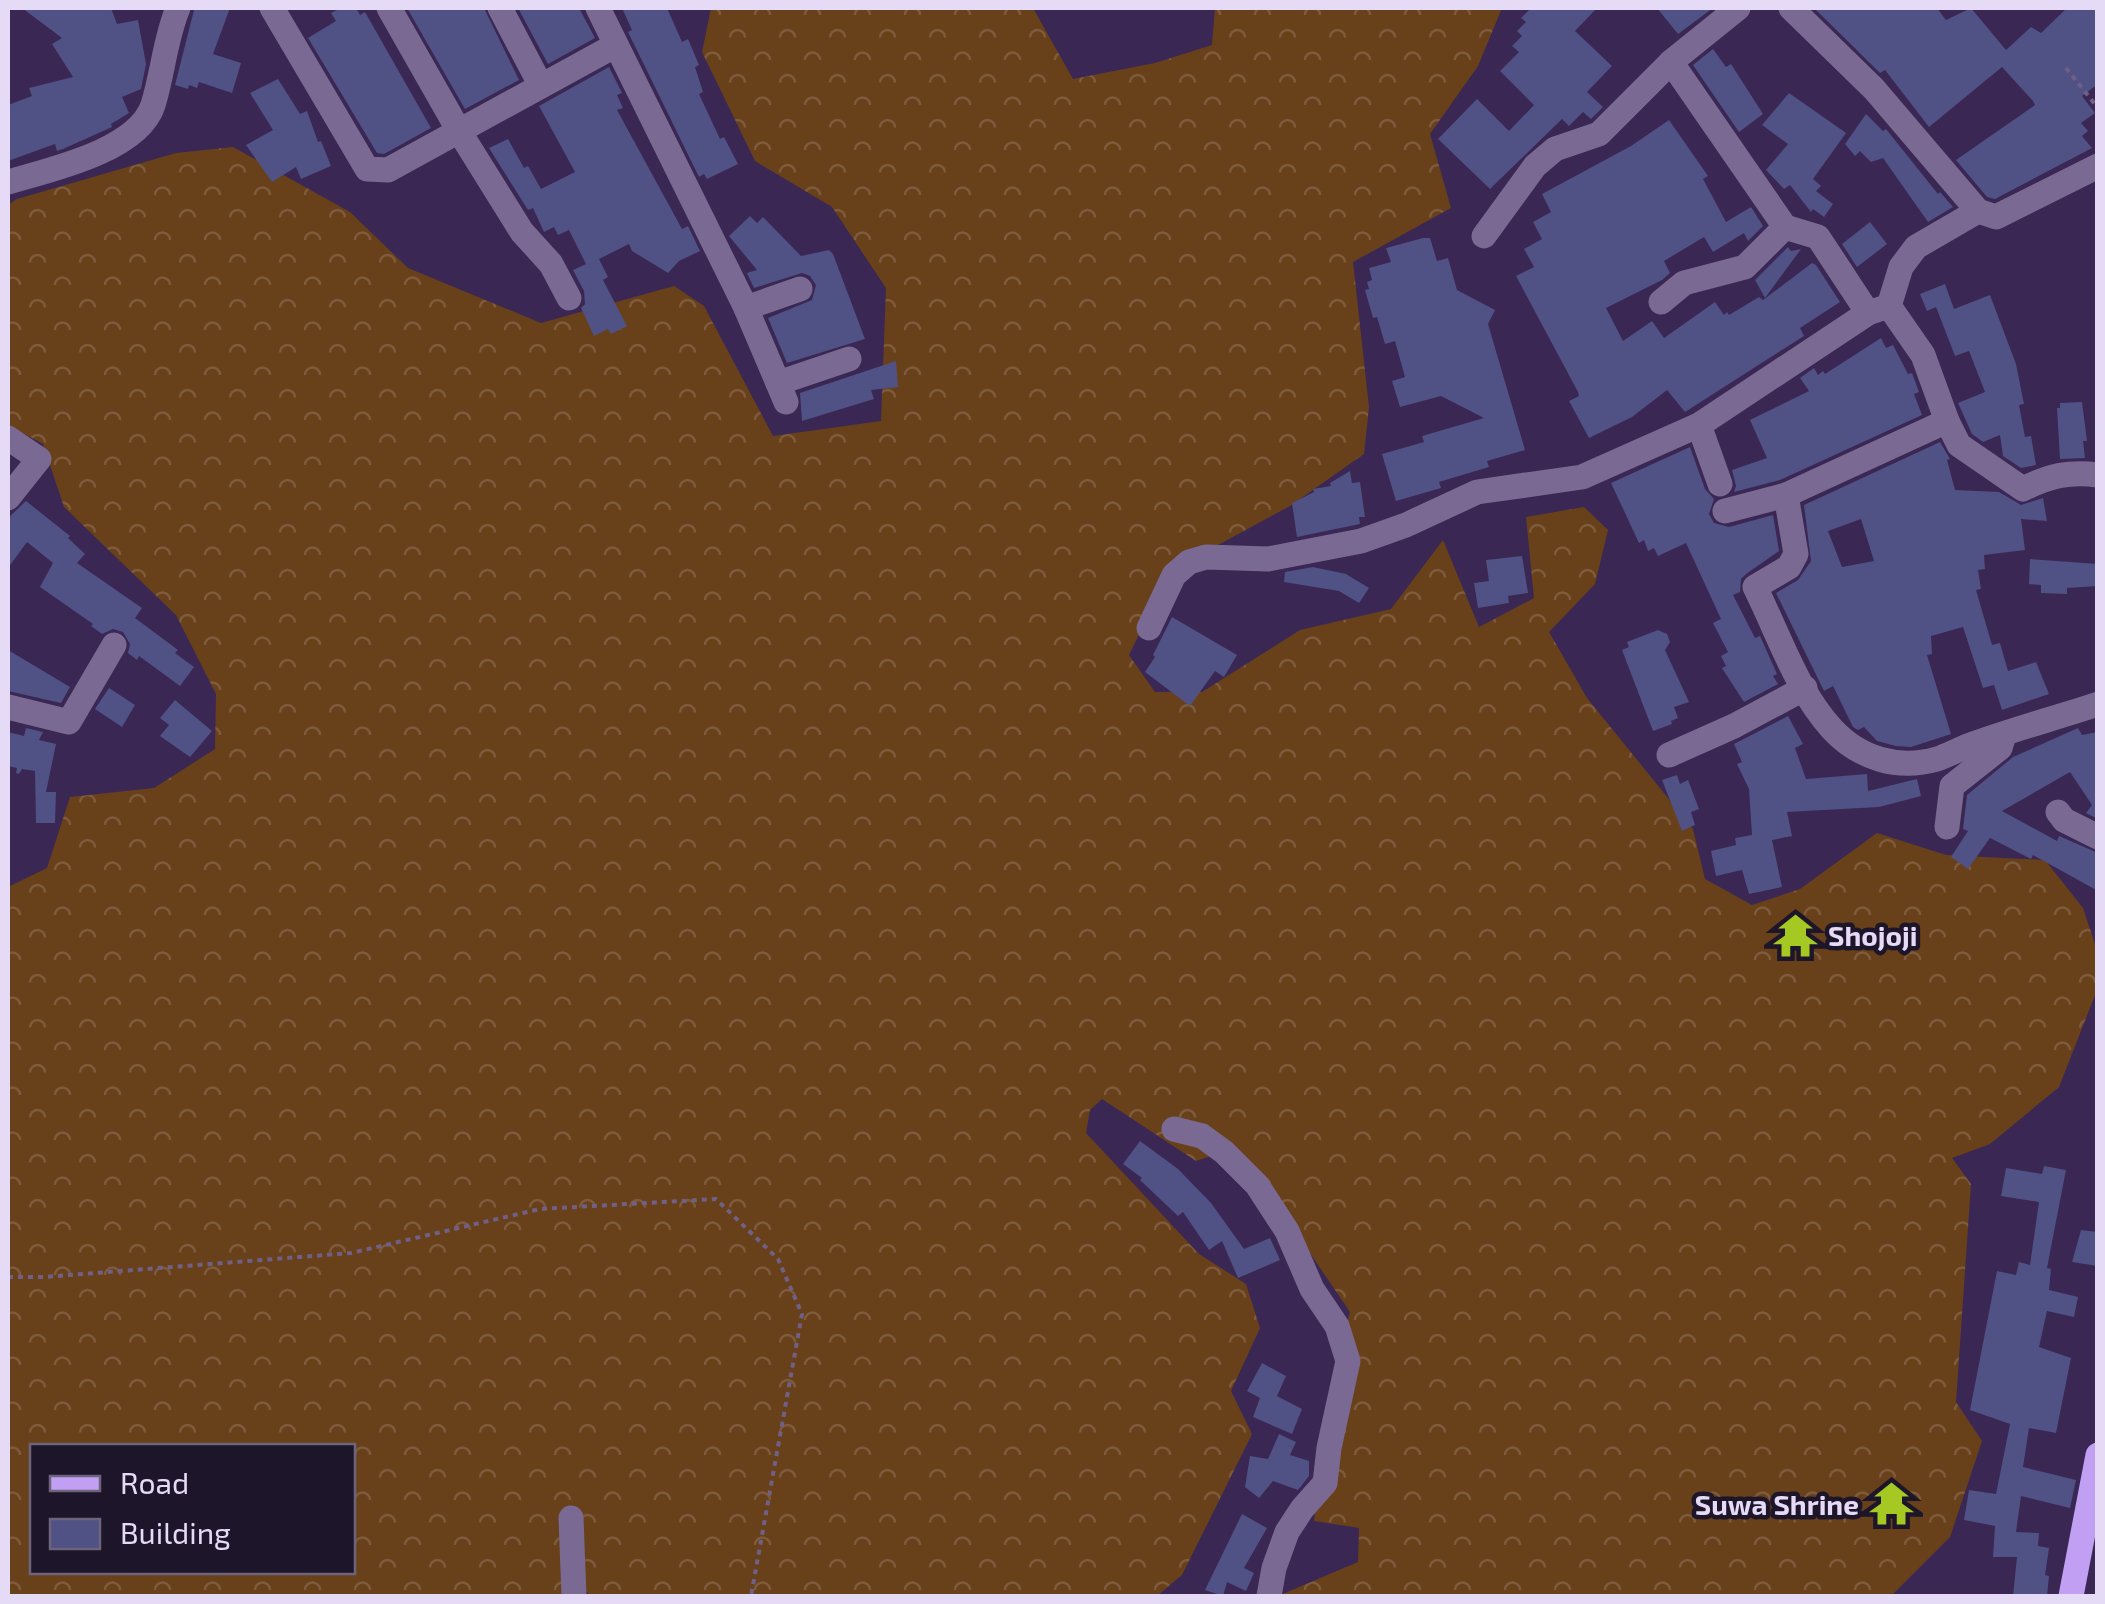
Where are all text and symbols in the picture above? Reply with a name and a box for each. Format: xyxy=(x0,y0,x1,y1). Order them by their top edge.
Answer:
temple icon: Shojoji xyxy=(1771,911,1819,959)
place label: Shojoji xyxy=(1828,918,1918,952)
legend xyxy=(30,1444,355,1574)
text: Road xyxy=(120,1464,189,1500)
temple icon: Suwa Shrine xyxy=(1868,1480,1916,1528)
place label: Suwa Shrine xyxy=(1695,1487,1859,1521)
text: Building xyxy=(120,1514,231,1550)

